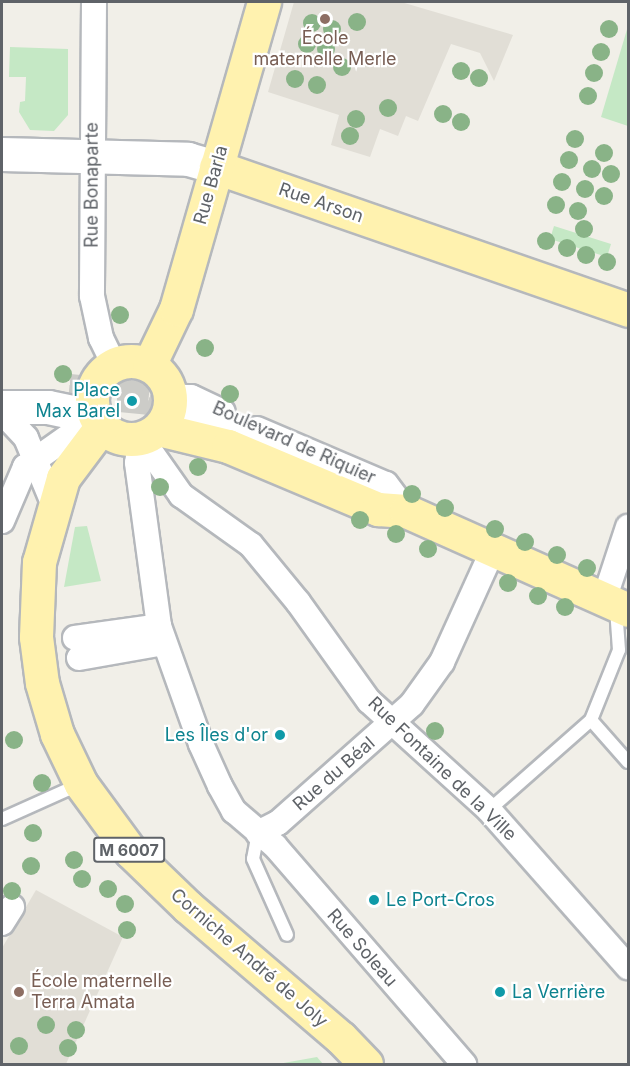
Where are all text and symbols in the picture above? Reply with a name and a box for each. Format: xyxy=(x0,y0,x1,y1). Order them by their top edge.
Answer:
marker: École maternelle Merle xyxy=(318,12,332,26)
place label: École maternelle Merle xyxy=(253,28,397,70)
street label: Rue Bonaparte xyxy=(81,122,103,248)
street label: Rue Barla xyxy=(189,143,233,227)
street label: Rue Arson xyxy=(276,178,366,228)
place label: Place Max Barel xyxy=(36,380,120,422)
marker: Place Max Barel xyxy=(125,394,139,408)
street label: Boulevard de Riquier xyxy=(209,397,379,489)
street label: Rue Fontaine de la Ville xyxy=(363,693,521,845)
place label: Les Îles d'or xyxy=(165,724,268,746)
marker: Les Îles d'or xyxy=(273,728,287,742)
street label: Rue du Béal xyxy=(289,733,379,815)
road number: M 6007 xyxy=(93,837,165,863)
street label: Corniche André de Joly xyxy=(166,884,332,1032)
place label: Le Port-Cros xyxy=(386,889,495,911)
marker: Le Port-Cros xyxy=(367,893,381,907)
street label: Rue Soleau xyxy=(322,905,402,991)
place label: École maternelle Terra Amata xyxy=(31,971,172,1014)
place label: La Verrière xyxy=(512,981,605,1003)
marker: École maternelle Terra Amata xyxy=(12,985,26,999)
marker: La Verrière xyxy=(493,985,507,999)

